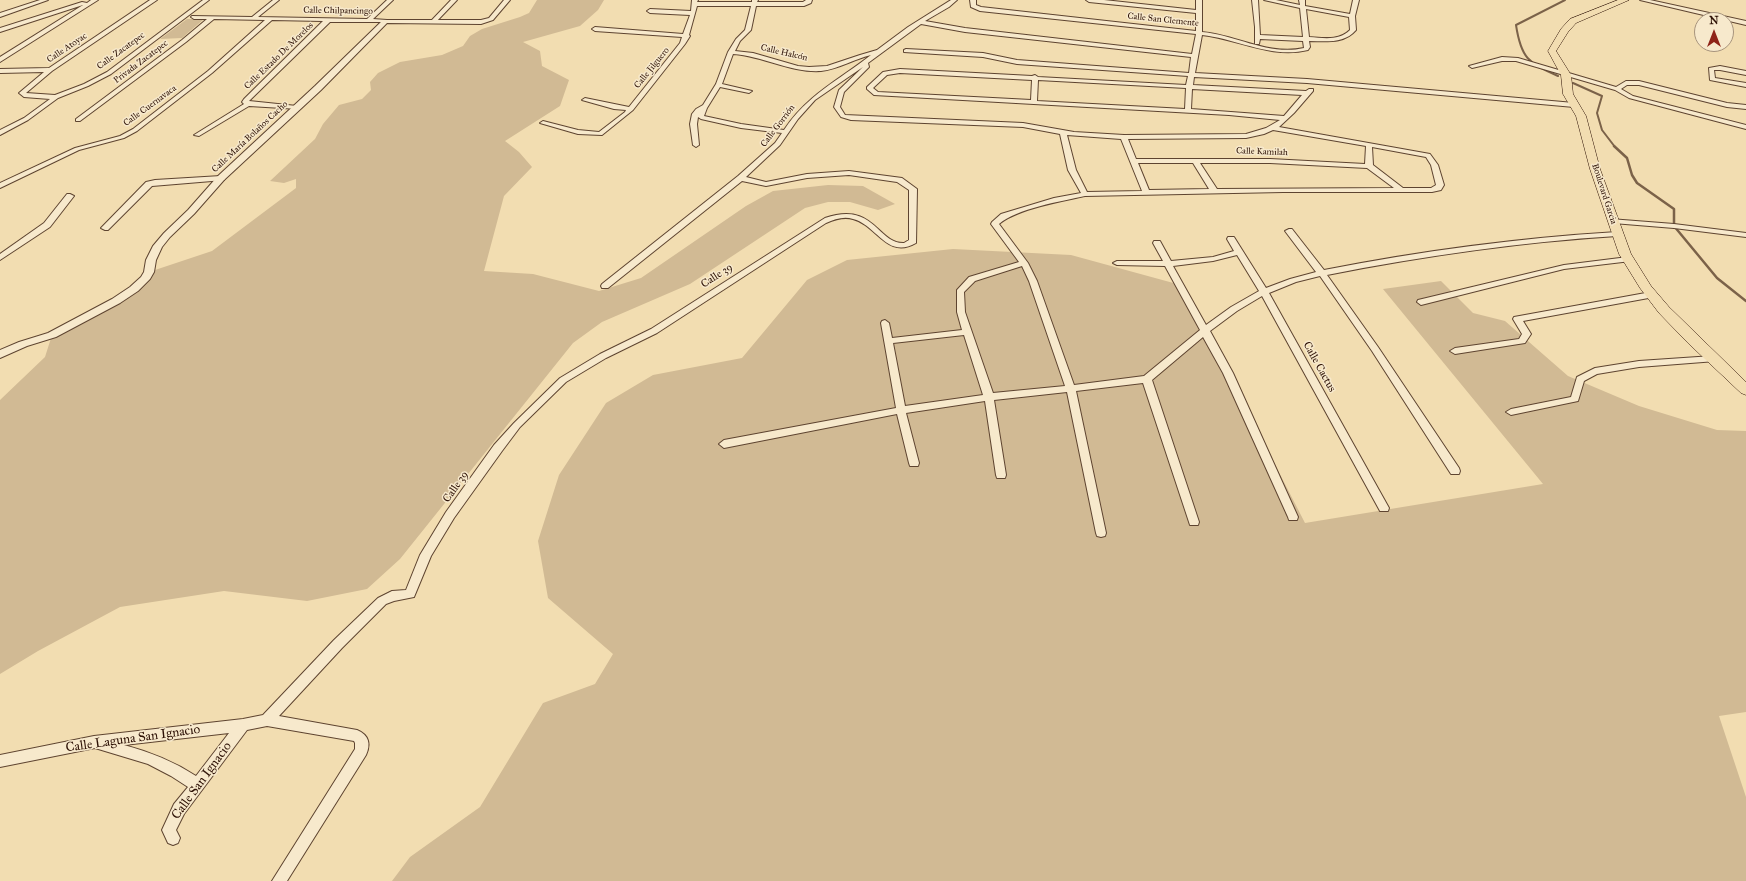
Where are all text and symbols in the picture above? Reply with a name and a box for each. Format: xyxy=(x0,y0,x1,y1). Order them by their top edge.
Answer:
street label: Calle Chilpancingo xyxy=(303,5,373,17)
street label: Calle San Clemente xyxy=(1127,11,1199,29)
north arrow xyxy=(1694,12,1734,52)
text: N xyxy=(1709,14,1719,27)
street label: Calle Estado De Morelos xyxy=(242,20,316,92)
street label: Calle Zacatepec xyxy=(95,30,147,72)
street label: Calle Atoyac xyxy=(45,31,89,65)
street label: Privada Zacatepec xyxy=(112,38,170,86)
street label: Calle Halcón xyxy=(760,42,808,64)
street label: Calle Jilguero xyxy=(632,45,672,91)
street label: Calle Cuernavaca xyxy=(121,83,179,129)
street label: Calle María Bolaños Cacho xyxy=(210,99,290,175)
street label: Calle Gorrión xyxy=(759,103,797,149)
street label: Calle Kamilah xyxy=(1236,146,1288,158)
street label: Boulevard Garcia xyxy=(1589,162,1619,226)
street label: Calle 39 xyxy=(699,261,735,291)
street label: Calle Cactus xyxy=(1300,340,1338,394)
street label: Calle 39 xyxy=(440,469,472,505)
street label: Calle Laguna San Ignacio xyxy=(65,722,201,756)
street label: Calle San Ignacio xyxy=(169,739,235,823)

